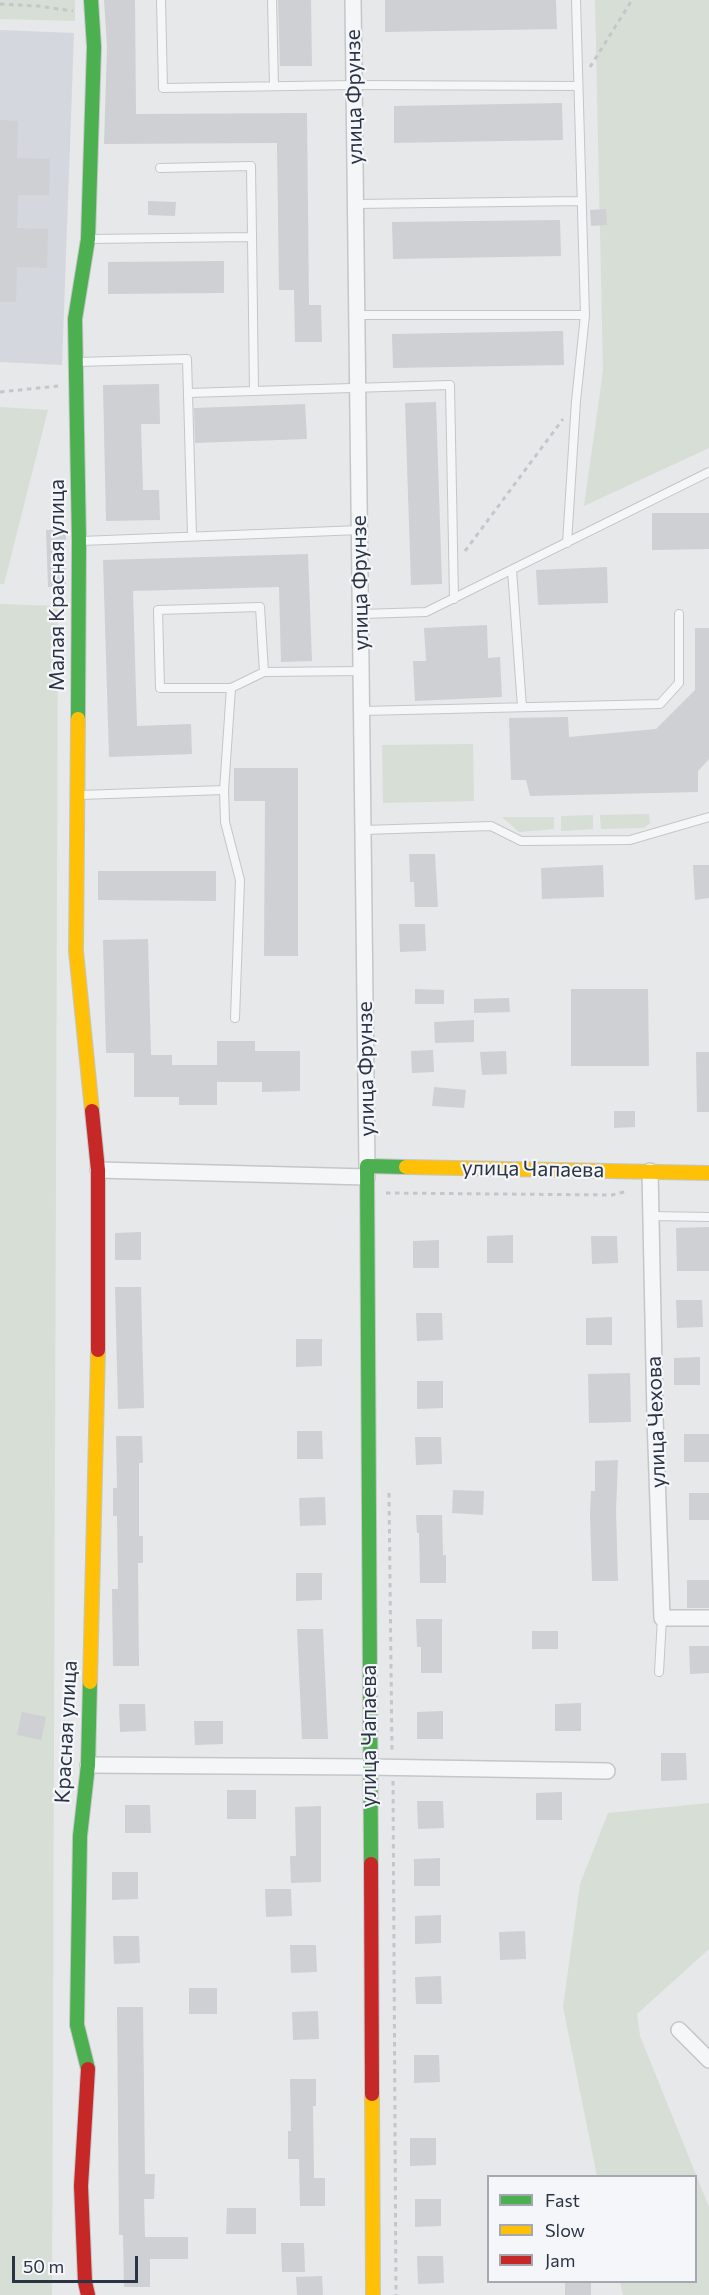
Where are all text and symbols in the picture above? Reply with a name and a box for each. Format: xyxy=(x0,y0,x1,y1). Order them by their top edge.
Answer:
street label: улица Фрунзе xyxy=(340,29,368,165)
street label: Малая Красная улица xyxy=(44,479,70,691)
street label: улица Фрунзе xyxy=(346,515,374,651)
street label: улица Фрунзе xyxy=(352,1001,380,1137)
street label: улица Чапаева xyxy=(462,1155,604,1183)
street label: улица Чехова xyxy=(641,1356,671,1488)
street label: Красная улица xyxy=(50,1660,82,1804)
street label: улица Чапаева xyxy=(356,1665,382,1807)
legend xyxy=(487,2175,697,2283)
text: Fast xyxy=(545,2189,580,2211)
text: Slow xyxy=(545,2219,585,2241)
scale bar xyxy=(15,2244,141,2282)
text: Jam xyxy=(545,2249,575,2271)
text: 50 m xyxy=(23,2255,64,2277)

